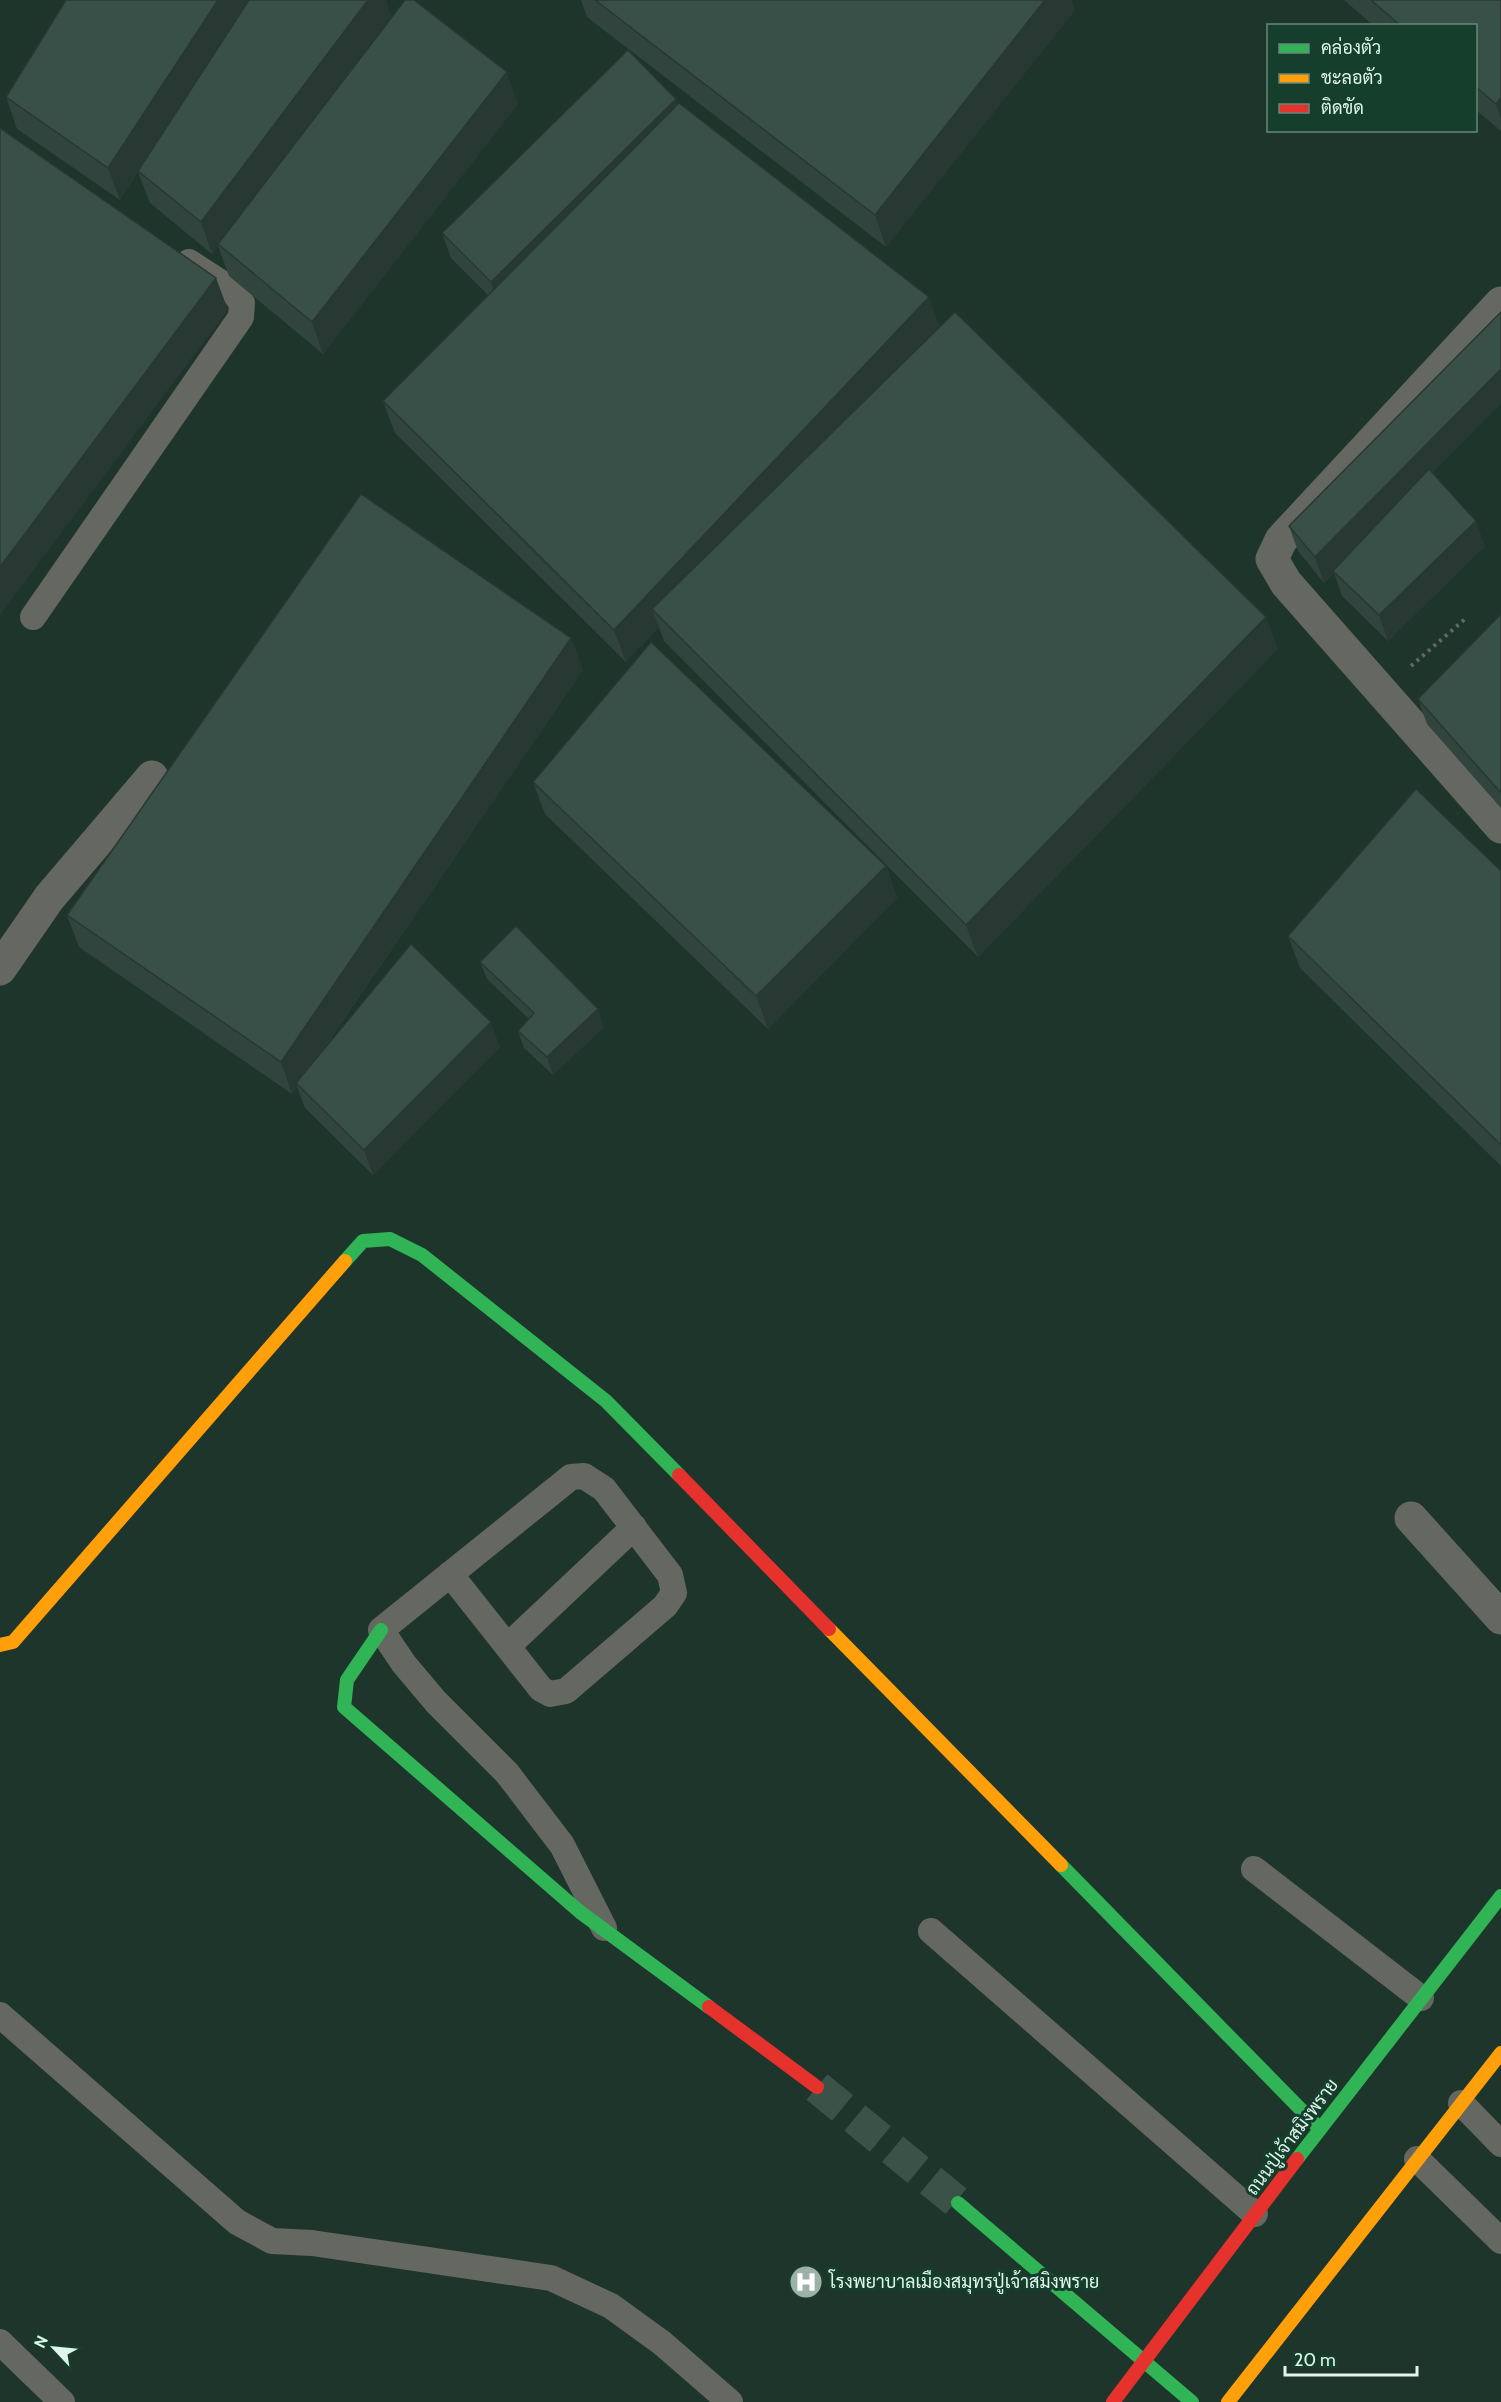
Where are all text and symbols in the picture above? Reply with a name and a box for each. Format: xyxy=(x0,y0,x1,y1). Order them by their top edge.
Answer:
legend xyxy=(1267,24,1477,132)
text: คล่องตัว xyxy=(1321,36,1381,59)
text: ชะลอตัว xyxy=(1321,67,1383,89)
text: ติดขัด xyxy=(1321,97,1364,119)
street label: ถนนปู่เจ้าสมิงพราย xyxy=(1240,2074,1344,2201)
hospital icon: โรงพยาบาลเมืองสมุทรปู่เจ้าสมิงพราย xyxy=(788,2264,824,2300)
place label: โรงพยาบาลเมืองสมุทรปู่เจ้าสมิงพราย xyxy=(828,2269,1099,2295)
north arrow xyxy=(24,2318,84,2378)
text: N xyxy=(30,2332,52,2351)
scale bar xyxy=(1285,2339,1417,2377)
text: 20 m xyxy=(1294,2349,1336,2371)

